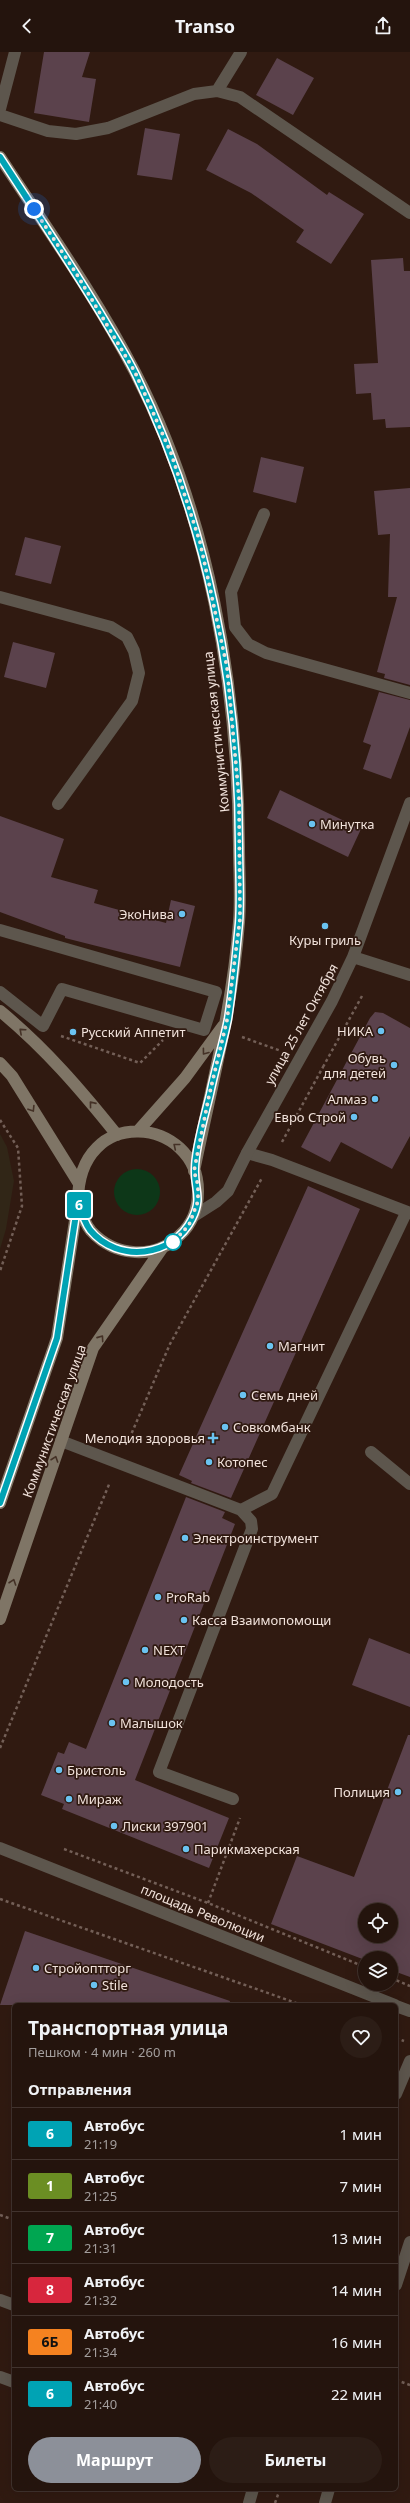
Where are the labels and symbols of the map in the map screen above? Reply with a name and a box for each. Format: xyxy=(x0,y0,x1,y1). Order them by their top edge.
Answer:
your location xyxy=(24,199,44,219)
street label: Коммунистическая улица xyxy=(199,651,233,813)
place label: Минутка xyxy=(320,815,374,833)
marker: Минутка xyxy=(307,819,317,829)
place label: ЭкоНива xyxy=(119,905,174,923)
marker: ЭкоНива xyxy=(177,909,187,919)
marker: Куры гриль xyxy=(320,921,330,931)
place label: Куры гриль xyxy=(289,931,361,949)
street label: улица 25 лет Октября xyxy=(260,960,342,1088)
place label: НИКА xyxy=(337,1022,374,1040)
place label: Русский Аппетит xyxy=(81,1023,185,1041)
marker: НИКА xyxy=(376,1026,386,1036)
marker: Русский Аппетит xyxy=(68,1027,78,1037)
one-way arrow xyxy=(20,1028,27,1035)
one-way arrow xyxy=(202,1048,209,1055)
place label: Обувь для детей xyxy=(323,1049,386,1082)
marker: Обувь для детей xyxy=(389,1060,399,1070)
place label: Алмаз xyxy=(328,1090,367,1108)
marker: Алмаз xyxy=(370,1094,380,1104)
one-way arrow xyxy=(90,1102,97,1109)
one-way arrow xyxy=(28,1105,35,1112)
place label: Евро Строй xyxy=(274,1108,346,1126)
marker: Евро Строй xyxy=(349,1112,359,1122)
one-way arrow xyxy=(173,1143,181,1150)
line badge: 6 xyxy=(66,1192,92,1218)
unlabelled marker xyxy=(164,1233,182,1251)
one-way arrow xyxy=(96,1335,103,1342)
place label: Магнит xyxy=(278,1337,325,1355)
marker: Магнит xyxy=(265,1341,275,1351)
street label: Коммунистическая улица xyxy=(18,1342,90,1500)
place label: Семь дней xyxy=(251,1386,318,1404)
marker: Семь дней xyxy=(238,1390,248,1400)
place label: Совкомбанк xyxy=(233,1418,311,1436)
marker: Совкомбанк xyxy=(220,1422,230,1432)
place label: Мелодия здоровья xyxy=(85,1429,205,1447)
marker: Мелодия здоровья xyxy=(208,1433,218,1443)
place label: Котопес xyxy=(217,1453,268,1471)
one-way arrow xyxy=(50,1455,59,1462)
marker: Котопес xyxy=(204,1457,214,1467)
place label: Электроинструмент xyxy=(193,1529,318,1547)
marker: Электроинструмент xyxy=(180,1533,190,1543)
one-way arrow xyxy=(8,1578,16,1585)
place label: ProRab xyxy=(166,1588,210,1606)
marker: ProRab xyxy=(153,1592,163,1602)
place label: Касса Взаимопомощи xyxy=(192,1611,331,1629)
marker: Касса Взаимопомощи xyxy=(179,1615,189,1625)
place label: NEXT xyxy=(153,1641,186,1659)
marker: NEXT xyxy=(140,1645,150,1655)
place label: Молодость xyxy=(134,1673,204,1691)
marker: Молодость xyxy=(121,1677,131,1687)
place label: Малышок xyxy=(120,1714,183,1732)
marker: Малышок xyxy=(107,1718,117,1728)
place label: Бристоль xyxy=(67,1761,126,1779)
marker: Бристоль xyxy=(54,1765,64,1775)
place label: Полиция xyxy=(334,1783,390,1801)
marker: Полиция xyxy=(393,1787,403,1797)
place label: Мираж xyxy=(77,1790,122,1808)
marker: Мираж xyxy=(64,1794,74,1804)
place label: Лиски 397901 xyxy=(122,1817,209,1835)
marker: Лиски 397901 xyxy=(109,1821,119,1831)
place label: Парикмахерская xyxy=(194,1840,300,1858)
marker: Парикмахерская xyxy=(181,1844,191,1854)
street label: площадь Революции xyxy=(138,1880,268,1946)
place label: Стройоптторг xyxy=(44,1959,131,1977)
marker: Стройоптторг xyxy=(31,1963,41,1973)
place label: Stile xyxy=(102,1976,128,1994)
marker: Stile xyxy=(89,1980,99,1990)

